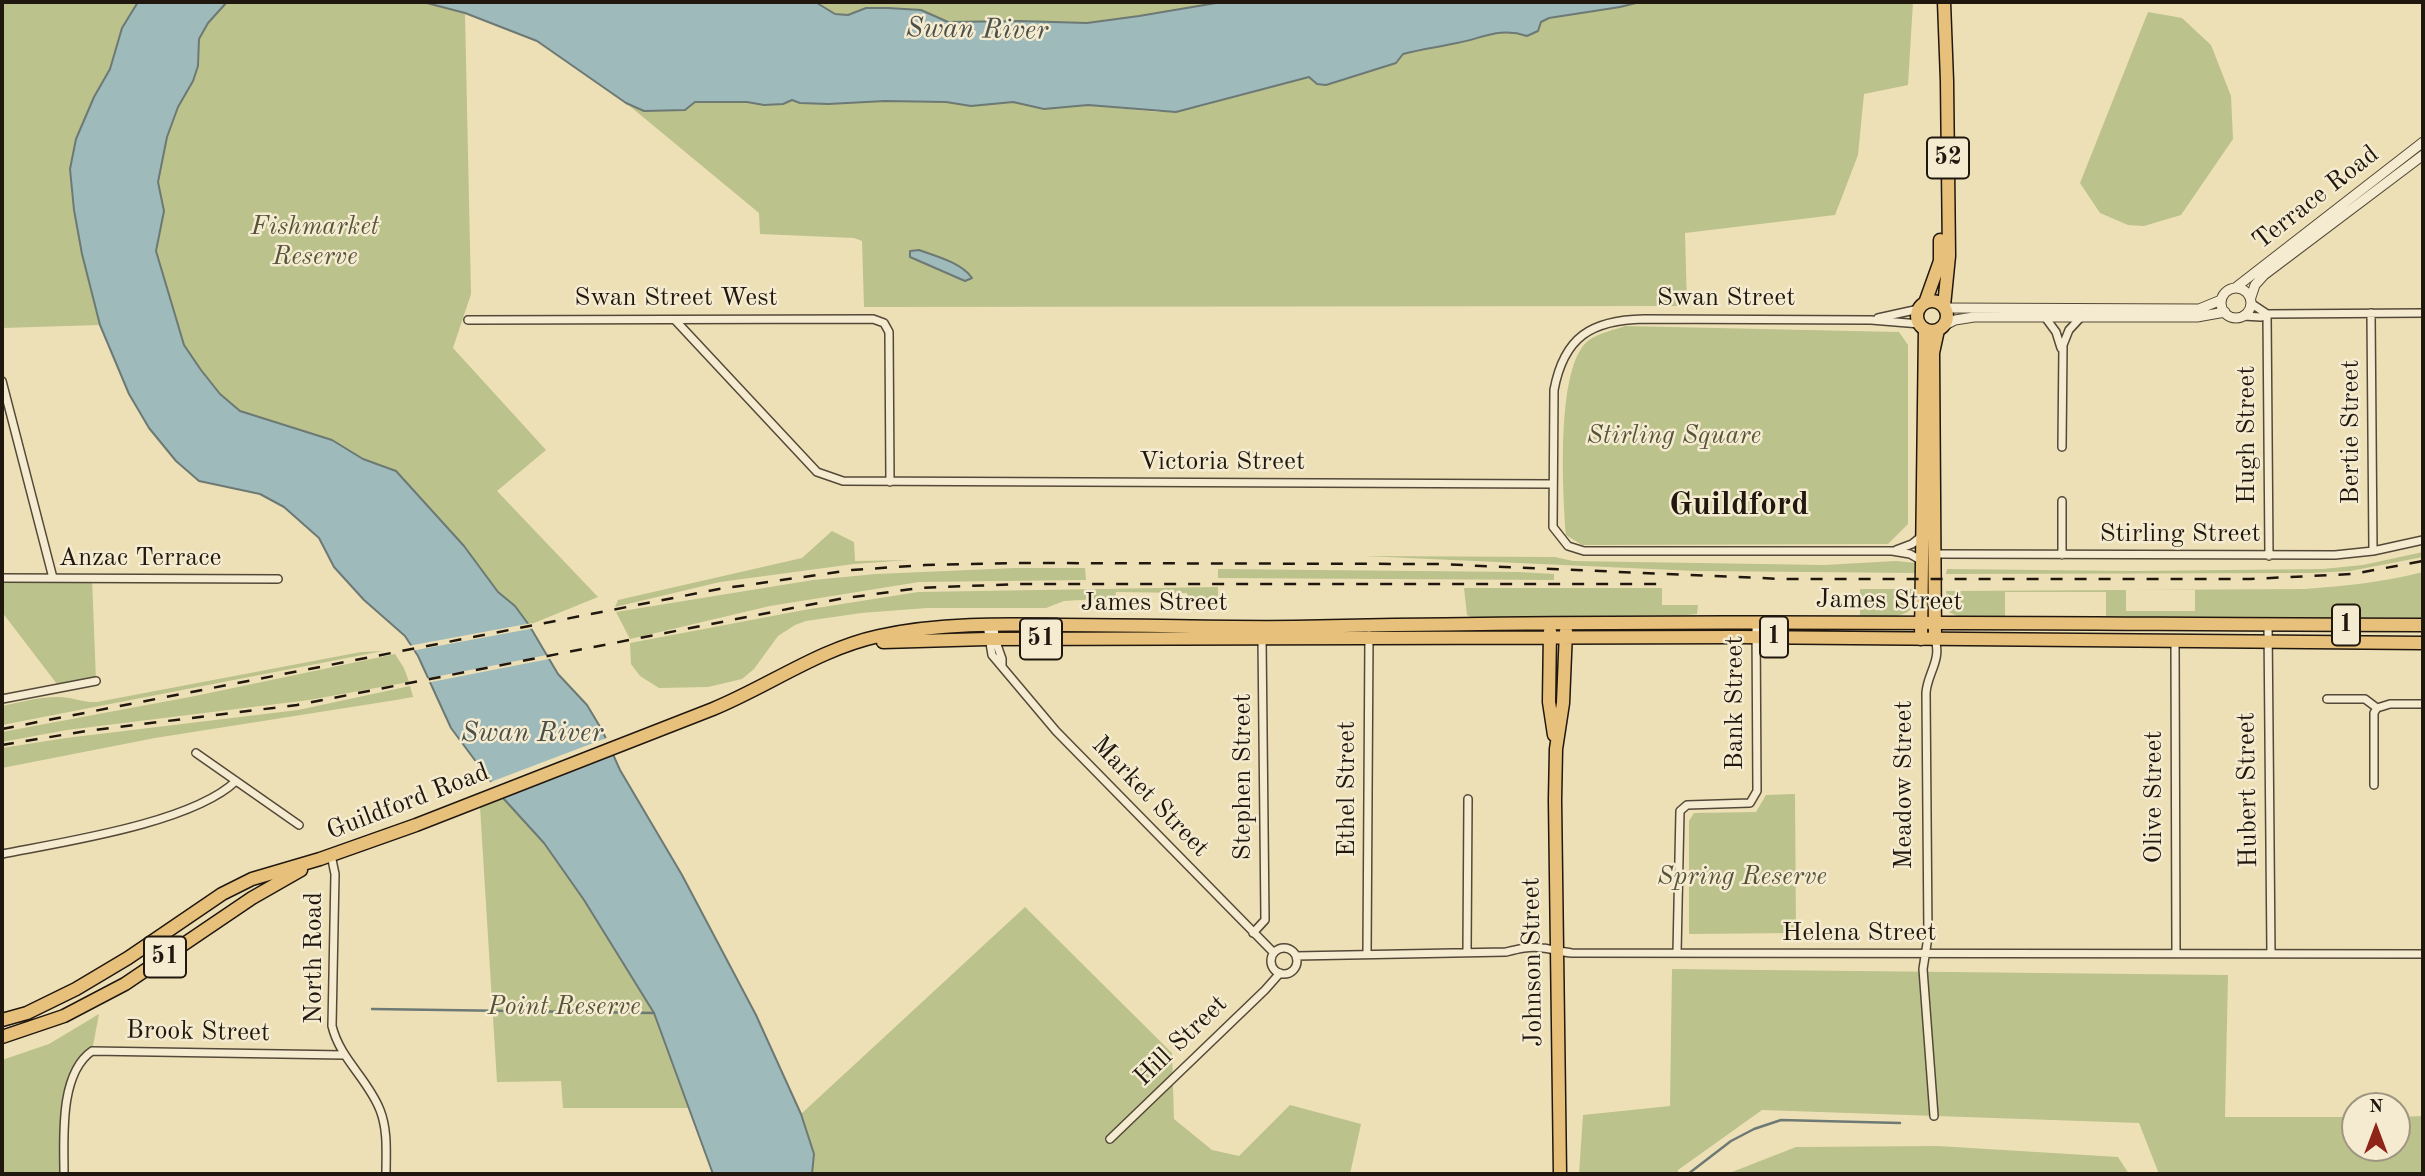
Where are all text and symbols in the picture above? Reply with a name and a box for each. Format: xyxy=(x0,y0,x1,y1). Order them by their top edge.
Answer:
water label: Swan River xyxy=(905,12,1049,48)
road number: 52 xyxy=(1927,138,1969,178)
street label: Terrace Road xyxy=(2247,139,2385,257)
park label: Fishmarket Reserve xyxy=(251,211,379,272)
street label: Swan Street West xyxy=(574,282,778,314)
street label: Swan Street xyxy=(1657,282,1795,314)
street label: Bertie Street xyxy=(2335,360,2367,504)
street label: Hugh Street xyxy=(2231,366,2263,504)
park label: Stirling Square xyxy=(1587,420,1761,452)
street label: Victoria Street xyxy=(1139,446,1305,478)
district label: Guildford xyxy=(1669,485,1809,525)
street label: Stirling Street xyxy=(2099,518,2261,550)
street label: Anzac Terrace xyxy=(58,542,222,574)
street label: James Street xyxy=(1815,584,1963,618)
street label: James Street xyxy=(1081,587,1227,619)
road number: 1 xyxy=(2332,604,2360,646)
road number: 1 xyxy=(1760,616,1788,658)
road number: 51 xyxy=(1020,618,1062,660)
street label: Bank Street xyxy=(1719,636,1751,770)
street label: Stephen Street xyxy=(1227,694,1259,860)
street label: Meadow Street xyxy=(1888,701,1920,869)
street label: Hubert Street xyxy=(2231,712,2265,868)
water label: Swan River xyxy=(461,717,603,751)
street label: Ethel Street xyxy=(1331,721,1363,857)
street label: Market Street xyxy=(1085,730,1215,864)
street label: Olive Street xyxy=(2138,731,2170,863)
street label: Guildford Road xyxy=(323,757,493,847)
park label: Spring Reserve xyxy=(1657,861,1827,893)
street label: Johnson Street xyxy=(1516,877,1550,1047)
street label: North Road xyxy=(298,892,330,1024)
street label: Helena Street xyxy=(1782,917,1936,949)
road number: 51 xyxy=(144,937,186,978)
street label: Hill Street xyxy=(1128,989,1234,1093)
park label: Point Reserve xyxy=(487,991,641,1023)
street label: Brook Street xyxy=(126,1015,270,1049)
north arrow xyxy=(2341,1092,2411,1162)
text: N xyxy=(2369,1098,2383,1117)

